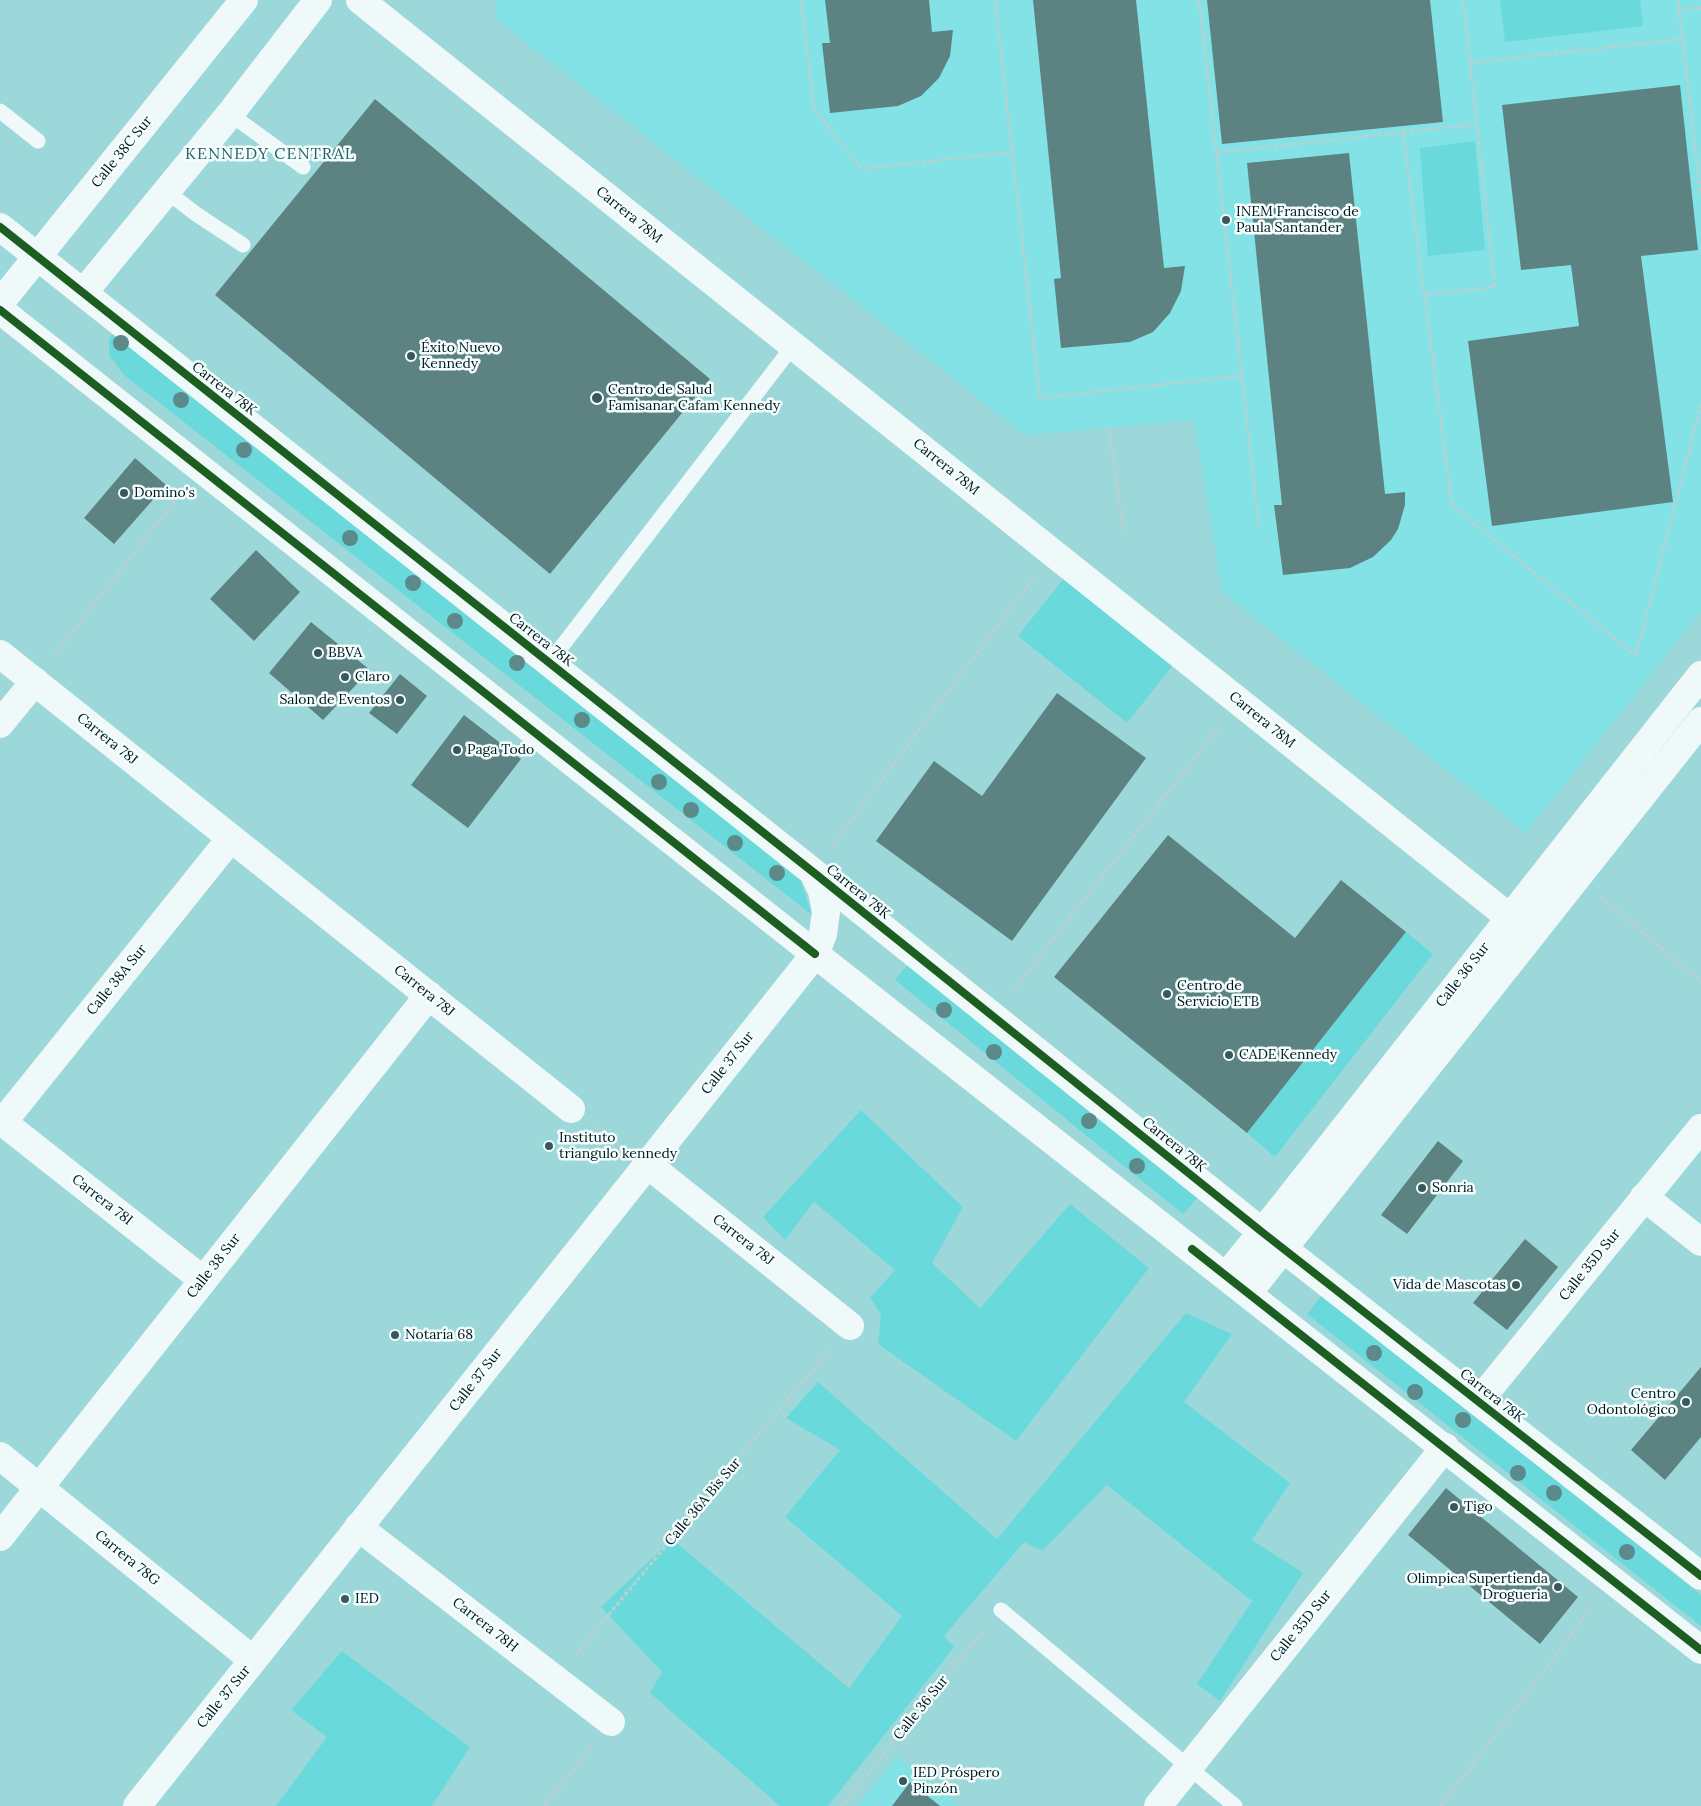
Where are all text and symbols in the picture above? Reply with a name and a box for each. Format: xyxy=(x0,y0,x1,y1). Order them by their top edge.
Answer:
street label: Calle 38C Sur xyxy=(88,113,156,191)
district label: KENNEDY CENTRAL xyxy=(183,144,357,164)
street label: Carrera 78M xyxy=(592,183,666,247)
place label: INEM Francisco de Paula Santander xyxy=(1236,204,1359,236)
marker: INEM Francisco de Paula Santander xyxy=(1220,214,1232,226)
place label: Éxito Nuevo Kennedy xyxy=(421,340,500,372)
marker: Éxito Nuevo Kennedy xyxy=(405,350,417,362)
street label: Carrera 78K xyxy=(188,359,260,419)
place label: Centro de Salud Famisanar Cafam Kennedy xyxy=(608,382,780,414)
marker: Centro de Salud Famisanar Cafam Kennedy xyxy=(590,391,604,405)
street label: Carrera 78M xyxy=(909,435,983,499)
place label: Domino's xyxy=(134,485,195,501)
marker: Domino's xyxy=(118,487,130,499)
street label: Carrera 78K xyxy=(505,610,577,670)
place label: BBVA xyxy=(328,645,362,661)
marker: BBVA xyxy=(312,647,324,659)
place label: Claro xyxy=(355,669,390,685)
marker: Claro xyxy=(339,671,351,683)
street label: Carrera 78M xyxy=(1225,688,1299,752)
place label: Salon de Eventos xyxy=(279,692,390,708)
marker: Salon de Eventos xyxy=(394,694,406,706)
street label: Carrera 78J xyxy=(73,709,141,769)
place label: Paga Todo xyxy=(467,742,534,758)
marker: Paga Todo xyxy=(451,744,463,756)
street label: Carrera 78K xyxy=(823,861,893,923)
street label: Calle 36 Sur xyxy=(1432,939,1494,1011)
street label: Calle 38A Sur xyxy=(83,941,151,1019)
street label: Carrera 78J xyxy=(390,961,458,1021)
place label: Centro de Servicio ETB xyxy=(1177,978,1259,1010)
marker: Centro de Servicio ETB xyxy=(1161,988,1173,1000)
street label: Calle 37 Sur xyxy=(698,1028,758,1098)
place label: CADE Kennedy xyxy=(1239,1047,1337,1063)
marker: CADE Kennedy xyxy=(1223,1049,1235,1061)
street label: Carrera 78K xyxy=(1139,1114,1209,1176)
place label: Instituto triangulo kennedy xyxy=(559,1130,677,1162)
marker: Instituto triangulo kennedy xyxy=(543,1140,555,1152)
street label: Carrera 78I xyxy=(68,1171,136,1229)
place label: Sonria xyxy=(1432,1180,1474,1196)
marker: Sonria xyxy=(1416,1182,1428,1194)
street label: Carrera 78J xyxy=(709,1211,777,1269)
street label: Calle 35D Sur xyxy=(1556,1226,1624,1304)
street label: Calle 38 Sur xyxy=(184,1230,244,1302)
place label: Vida de Mascotas xyxy=(1393,1277,1506,1293)
marker: Vida de Mascotas xyxy=(1510,1279,1522,1291)
place label: Notaría 68 xyxy=(405,1327,473,1343)
marker: Notaría 68 xyxy=(389,1329,401,1341)
street label: Calle 37 Sur xyxy=(446,1345,506,1415)
street label: Carrera 78K xyxy=(1456,1366,1528,1426)
place label: Centro Odontológico xyxy=(1587,1386,1676,1418)
marker: Centro Odontológico xyxy=(1680,1396,1692,1408)
street label: Calle 36A Bis Sur xyxy=(661,1455,745,1549)
place label: Tigo xyxy=(1464,1499,1493,1515)
marker: Tigo xyxy=(1448,1501,1460,1513)
street label: Carrera 78G xyxy=(91,1527,163,1589)
place label: Olimpica Supertienda Drogueria xyxy=(1407,1571,1548,1604)
marker: Olimpica Supertienda Drogueria xyxy=(1552,1581,1564,1593)
street label: Calle 35D Sur xyxy=(1267,1587,1335,1665)
place label: IED xyxy=(355,1591,379,1607)
marker: IED xyxy=(339,1593,351,1605)
street label: Carrera 78H xyxy=(449,1594,521,1656)
street label: Calle 37 Sur xyxy=(194,1662,254,1732)
street label: Calle 36 Sur xyxy=(890,1673,952,1743)
place label: IED Próspero Pinzón xyxy=(913,1765,1000,1798)
marker: IED Próspero Pinzón xyxy=(897,1775,909,1787)

